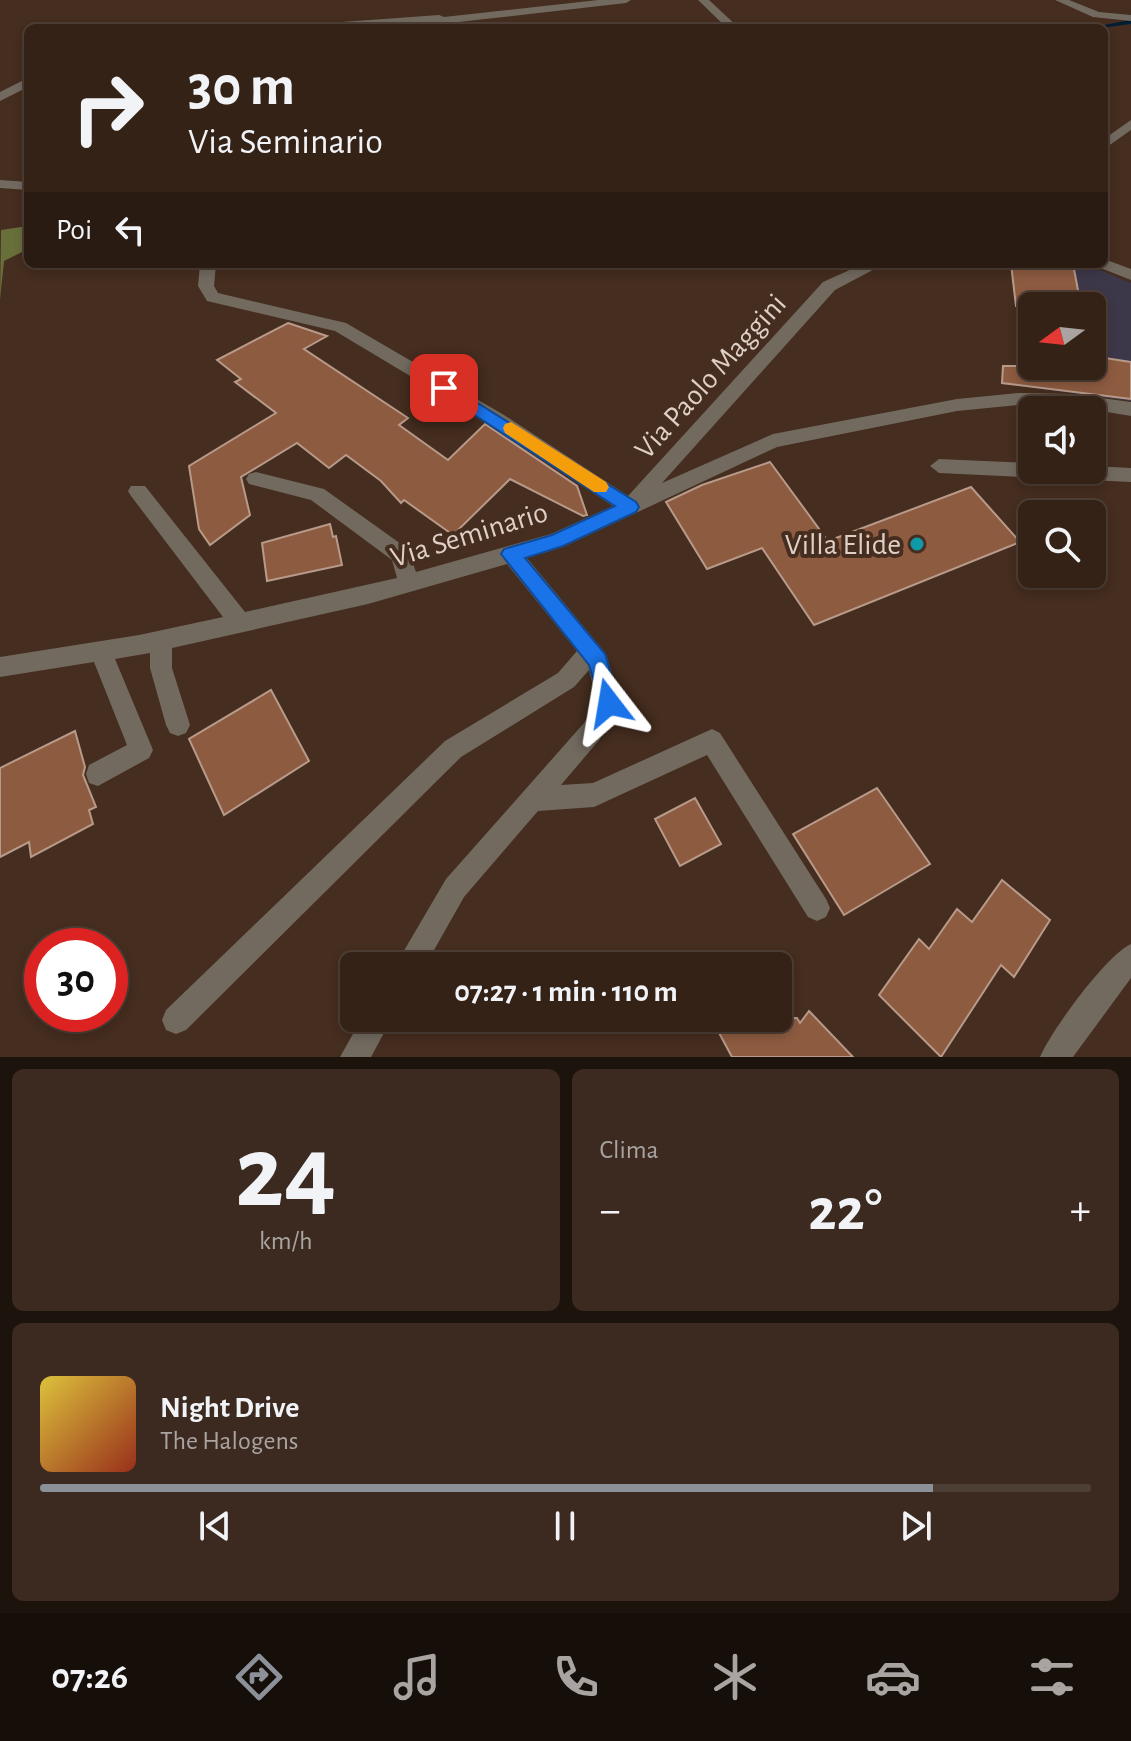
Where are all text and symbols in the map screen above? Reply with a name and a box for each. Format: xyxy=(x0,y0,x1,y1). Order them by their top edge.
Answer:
icon: right xyxy=(56,56,160,160)
text: 30 m xyxy=(188,59,295,115)
text: Via Seminario xyxy=(188,124,383,160)
icon: left xyxy=(108,208,152,252)
text: Poi xyxy=(56,215,92,245)
street label: Via Paolo Maggini xyxy=(629,289,792,465)
north arrow xyxy=(1018,292,1106,380)
map controls xyxy=(1018,292,1106,588)
pin xyxy=(410,354,478,422)
icon: arrive xyxy=(422,366,466,410)
button: sound xyxy=(1018,396,1106,484)
street label: Via Seminario xyxy=(387,497,551,573)
button: search xyxy=(1018,500,1106,588)
place label: Villa Elide xyxy=(785,530,901,560)
marker: Villa Elide xyxy=(908,535,926,553)
position arrow xyxy=(567,661,651,745)
speed limit sign: 30 xyxy=(24,928,128,1032)
text: 07:27 · 1 min · 110 m xyxy=(454,977,678,1007)
text: 24 xyxy=(235,1122,336,1226)
text: Clima xyxy=(600,1137,659,1163)
text: 22° xyxy=(808,1181,882,1241)
text: − xyxy=(600,1189,621,1233)
text: + xyxy=(1070,1189,1091,1233)
text: km/h xyxy=(259,1228,313,1254)
text: Night Drive xyxy=(160,1393,299,1423)
text: The Halogens xyxy=(160,1428,298,1454)
icon: previous xyxy=(193,1504,237,1548)
icon: pause xyxy=(543,1504,587,1548)
icon: next xyxy=(894,1504,938,1548)
icon: directions xyxy=(231,1649,287,1705)
icon: music xyxy=(389,1649,445,1705)
icon: phone xyxy=(548,1649,604,1705)
icon: climate xyxy=(707,1649,763,1705)
icon: car xyxy=(865,1649,921,1705)
icon: filters xyxy=(1024,1649,1080,1705)
text: 07:26 xyxy=(51,1659,128,1695)

